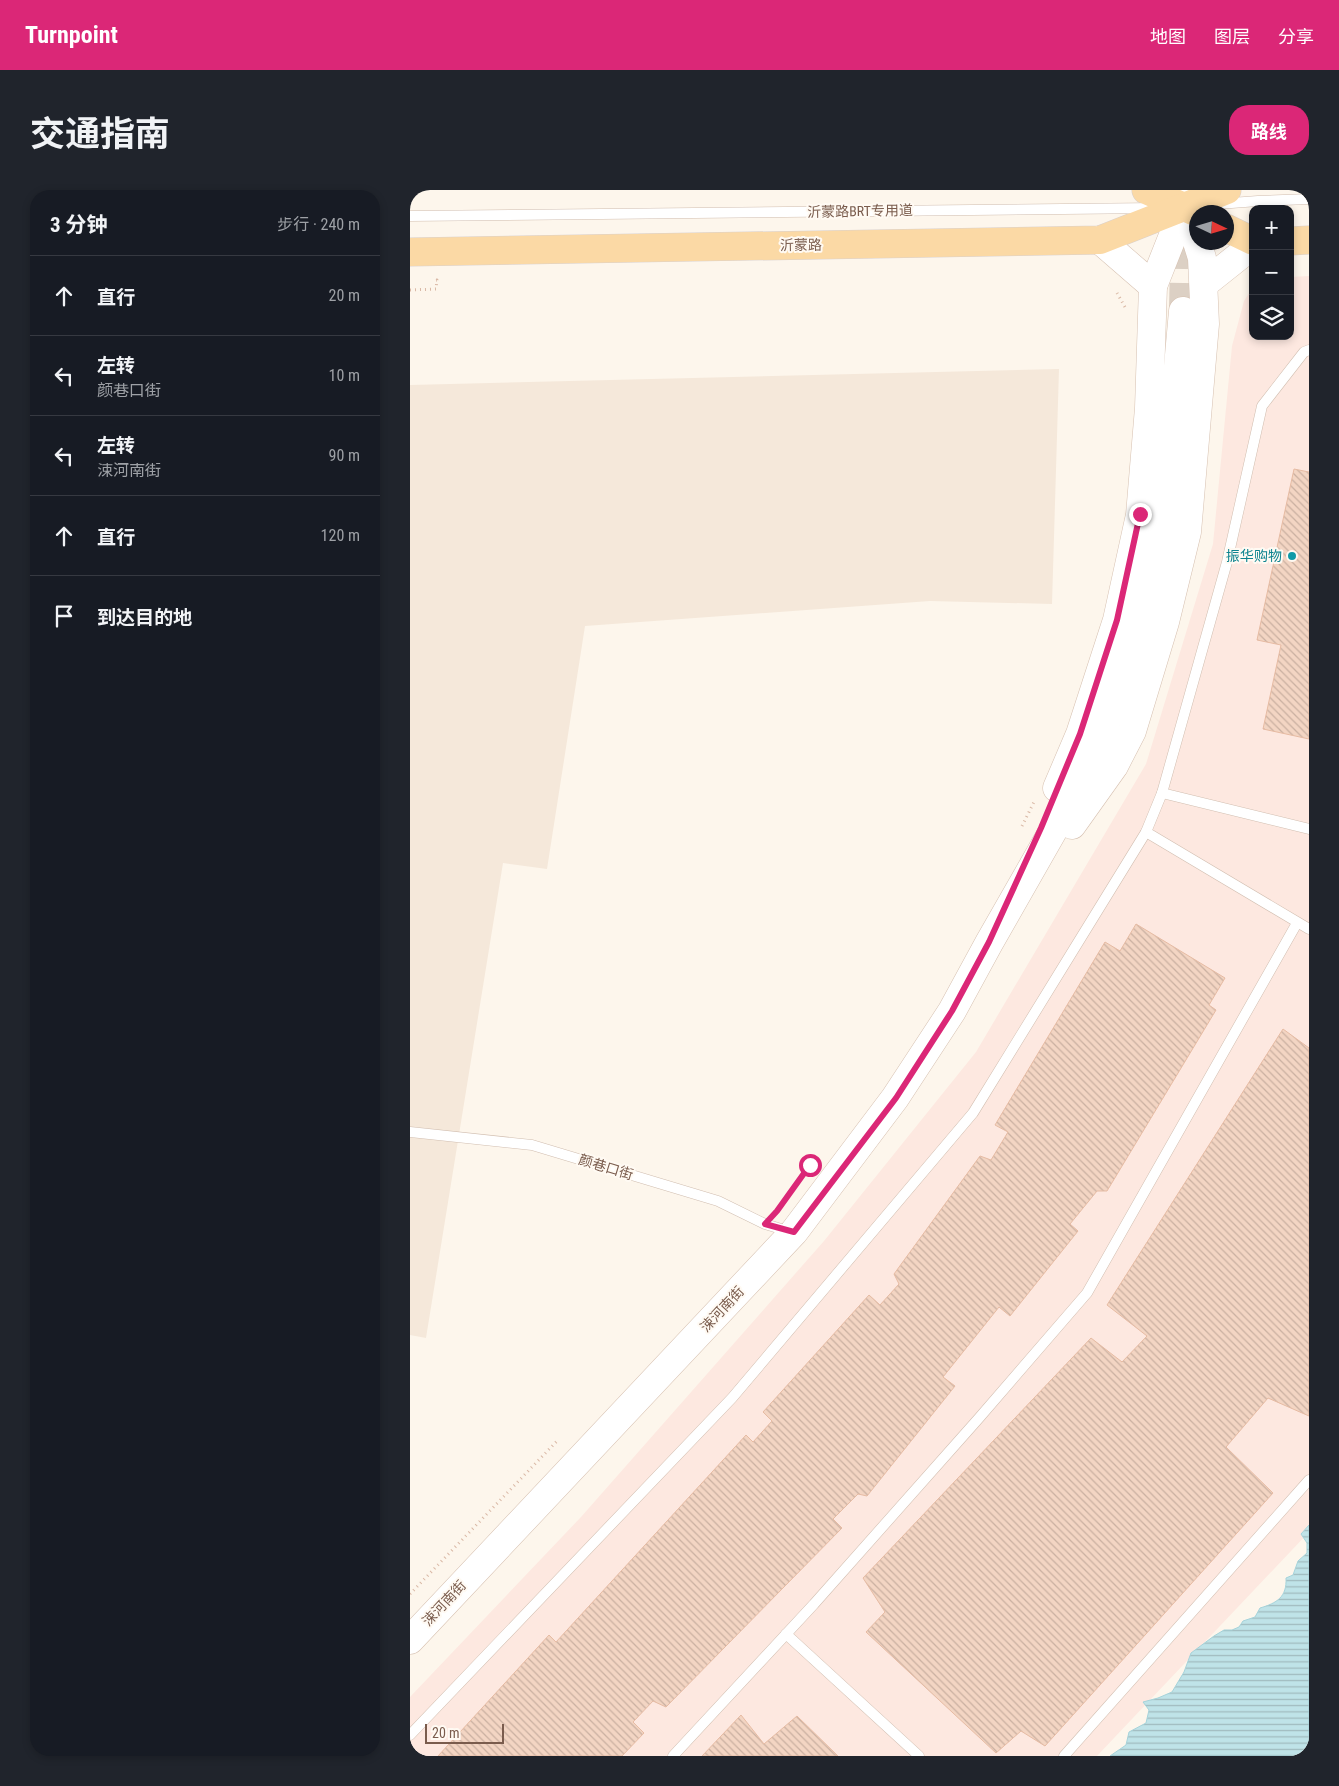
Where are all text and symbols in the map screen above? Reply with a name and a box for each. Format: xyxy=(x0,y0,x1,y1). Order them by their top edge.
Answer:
text: Turnpoint xyxy=(25,21,118,49)
text: 地图 xyxy=(1150,26,1186,47)
text: 图层 xyxy=(1214,26,1250,47)
text: 分享 xyxy=(1278,26,1314,47)
button: 路线 xyxy=(1229,105,1309,155)
text: 交通指南 xyxy=(30,114,170,155)
street label: 沂蒙路BRT专用道 xyxy=(807,202,913,220)
north arrow xyxy=(1189,205,1234,250)
map controls xyxy=(1249,205,1294,340)
button: + xyxy=(1249,205,1294,250)
text: 3 分钟 xyxy=(50,213,107,237)
text: 步行 · 240 m xyxy=(277,215,360,234)
street label: 沂蒙路 xyxy=(780,237,822,253)
button: − xyxy=(1249,250,1294,295)
icon: ahead xyxy=(50,282,78,310)
text: 直行 xyxy=(97,286,135,309)
text: 20 m xyxy=(328,286,360,305)
button: layers xyxy=(1249,295,1294,340)
text: 左转 xyxy=(97,354,135,377)
icon: left xyxy=(50,362,78,390)
text: 10 m xyxy=(328,366,360,385)
text: 颜巷口街 xyxy=(97,381,161,400)
text: 左转 xyxy=(97,434,135,457)
icon: left xyxy=(50,442,78,470)
text: 90 m xyxy=(328,446,360,465)
text: 涑河南街 xyxy=(97,461,161,480)
route end xyxy=(1129,503,1152,526)
icon: ahead xyxy=(50,522,78,550)
text: 直行 xyxy=(97,526,135,549)
text: 120 m xyxy=(321,526,360,545)
place label: 振华购物 xyxy=(1226,548,1282,564)
marker: 振华购物 xyxy=(1286,550,1298,562)
icon: arrive xyxy=(50,602,78,630)
text: 到达目的地 xyxy=(97,606,192,629)
street label: 颜巷口街 xyxy=(577,1151,635,1183)
route start xyxy=(799,1154,822,1177)
street label: 涑河南街 xyxy=(697,1283,747,1335)
street label: 涑河南街 xyxy=(419,1577,469,1629)
scale bar xyxy=(425,1721,504,1744)
text: 20 m xyxy=(432,1725,460,1741)

